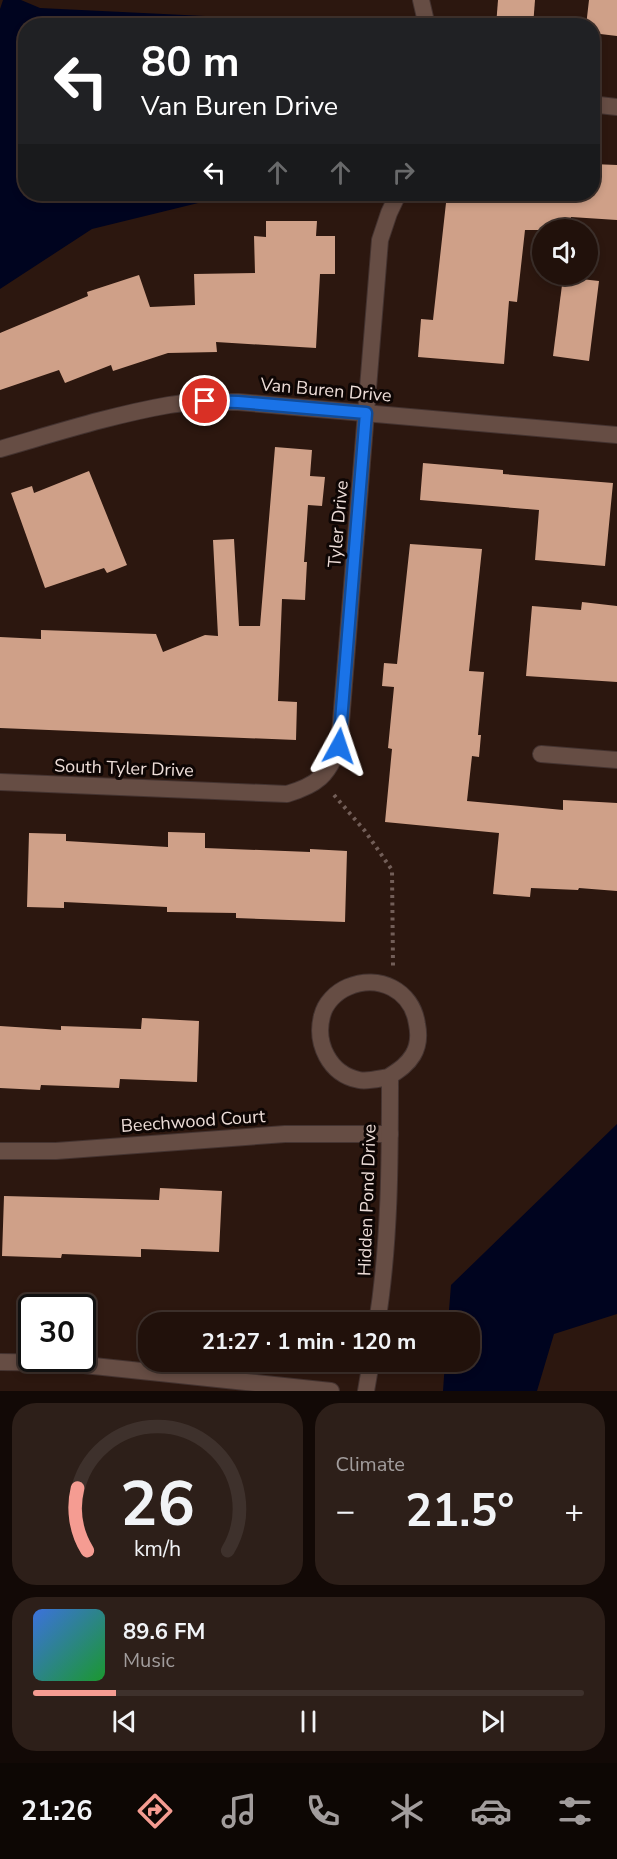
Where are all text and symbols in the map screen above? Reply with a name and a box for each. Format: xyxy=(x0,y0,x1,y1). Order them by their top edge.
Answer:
text: 80 m xyxy=(141,34,240,91)
icon: left xyxy=(42,42,120,120)
text: Van Buren Drive xyxy=(141,88,338,125)
icon: left xyxy=(198,156,231,189)
icon: ahead xyxy=(261,156,294,189)
icon: ahead xyxy=(324,156,357,189)
icon: right xyxy=(387,156,420,189)
map controls xyxy=(532,219,598,285)
button: sound xyxy=(532,219,598,285)
street label: Van Buren Drive xyxy=(258,372,393,408)
pin xyxy=(179,375,230,426)
icon: arrive xyxy=(188,384,221,417)
street label: Tyler Drive xyxy=(322,479,354,569)
position arrow xyxy=(307,714,371,778)
street label: South Tyler Drive xyxy=(54,754,194,782)
street label: Beechwood Court xyxy=(120,1104,267,1138)
street label: Hidden Pond Drive xyxy=(352,1123,382,1277)
speed limit sign: 30 xyxy=(18,1294,96,1372)
text: 21:27 · 1 min · 120 m xyxy=(202,1327,416,1357)
text: Climate xyxy=(336,1451,405,1478)
text: 26 xyxy=(120,1462,195,1547)
text: 21.5° xyxy=(405,1481,514,1542)
text: − xyxy=(336,1489,355,1534)
text: + xyxy=(564,1489,584,1534)
text: km/h xyxy=(134,1534,181,1564)
text: 89.6 FM xyxy=(123,1617,205,1647)
text: Music xyxy=(123,1647,175,1674)
icon: previous xyxy=(108,1705,141,1738)
icon: pause xyxy=(292,1705,325,1738)
icon: next xyxy=(476,1705,509,1738)
icon: directions xyxy=(134,1790,176,1832)
icon: music xyxy=(218,1790,260,1832)
icon: phone xyxy=(302,1790,344,1832)
icon: climate xyxy=(386,1790,428,1832)
icon: car xyxy=(470,1790,512,1832)
icon: filters xyxy=(554,1790,596,1832)
text: 21:26 xyxy=(21,1793,92,1830)

